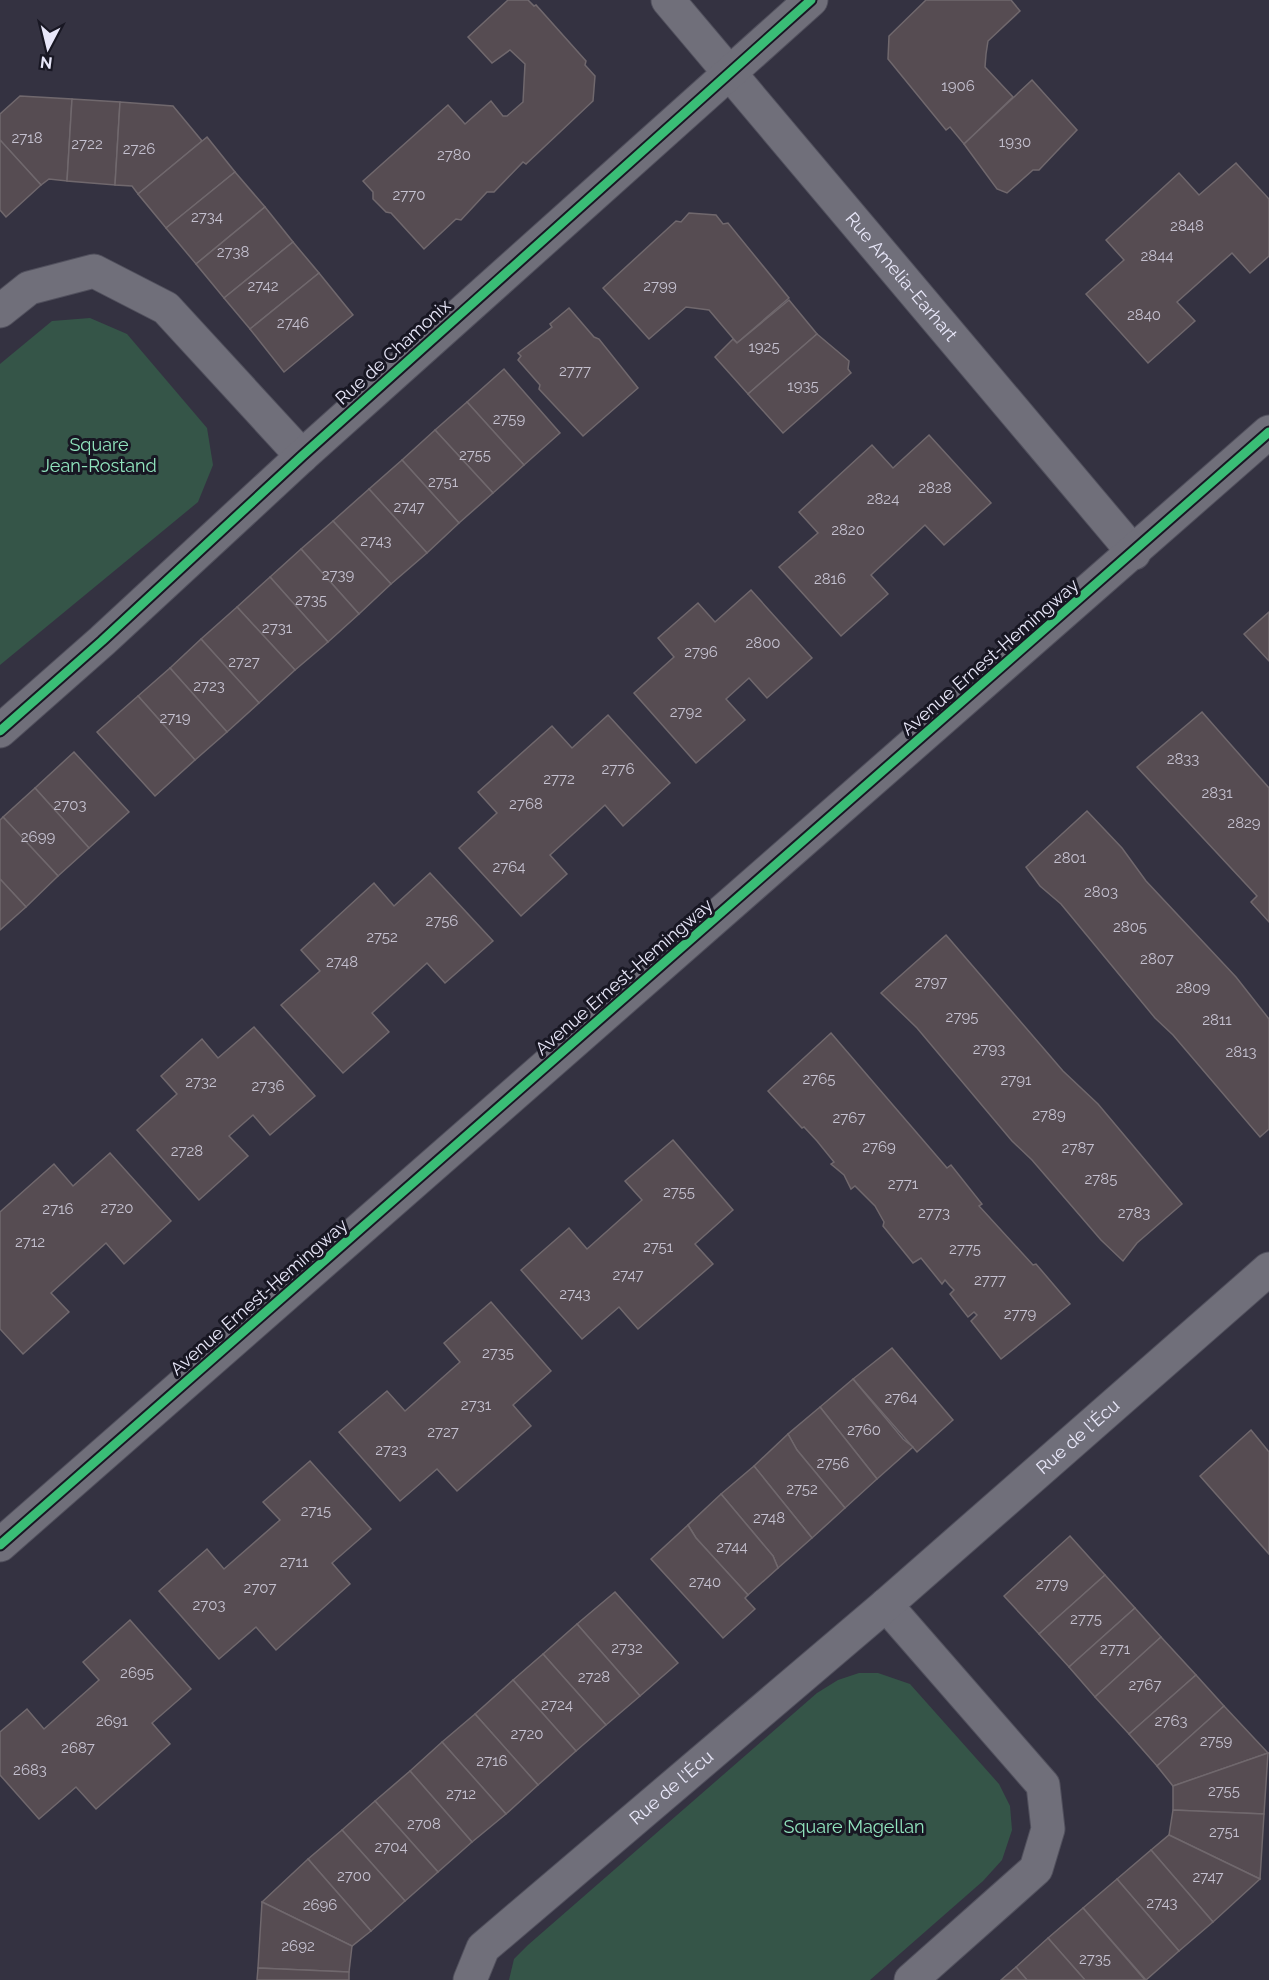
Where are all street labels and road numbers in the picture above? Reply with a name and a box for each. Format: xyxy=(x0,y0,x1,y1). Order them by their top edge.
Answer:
street label: Rue Amelia-Earhart xyxy=(841,208,962,345)
street label: Rue de Chamonix xyxy=(331,295,454,409)
street label: Avenue Ernest-Hemingway xyxy=(897,574,1083,739)
street label: Avenue Ernest-Hemingway xyxy=(531,894,717,1059)
street label: Avenue Ernest-Hemingway xyxy=(166,1214,352,1379)
street label: Rue de l'Écu xyxy=(1032,1394,1123,1478)
street label: Rue de l'Écu xyxy=(625,1746,717,1829)

